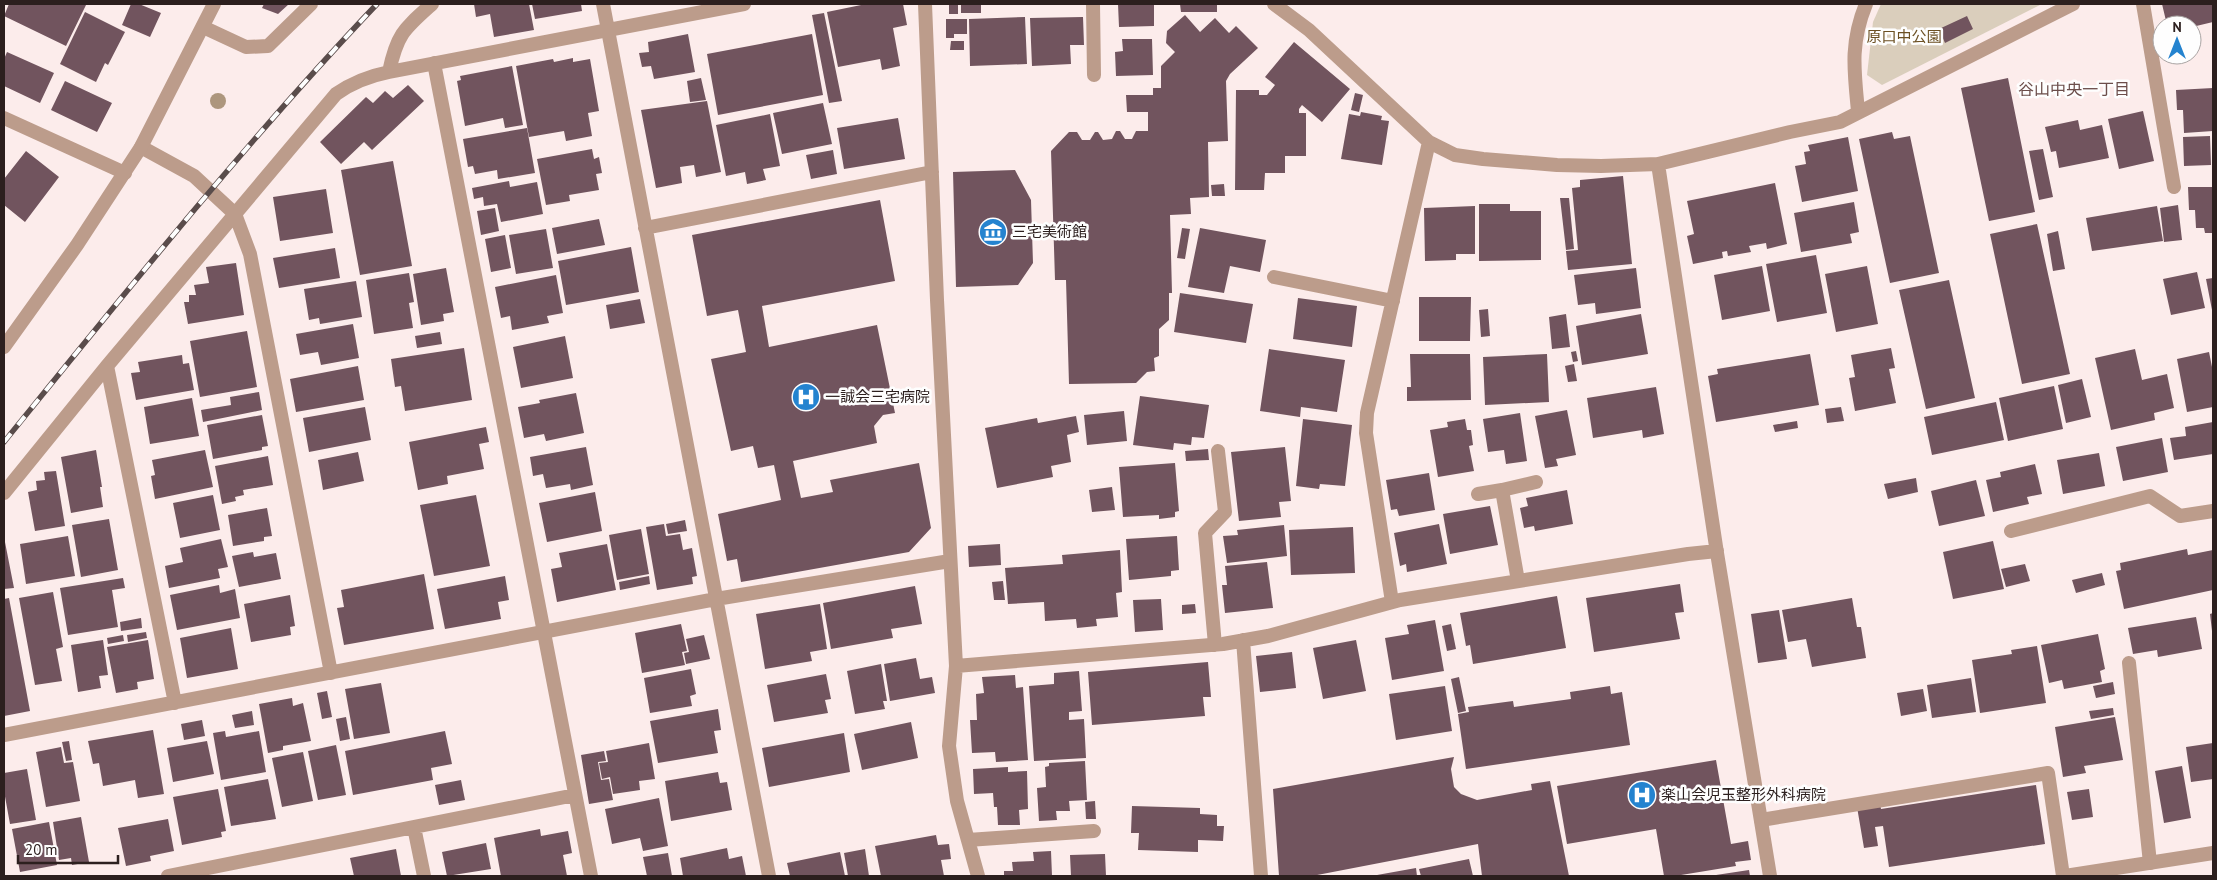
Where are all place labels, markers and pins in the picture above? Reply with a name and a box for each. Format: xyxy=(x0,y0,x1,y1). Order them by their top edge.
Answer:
museum icon: 三宅美術館 xyxy=(978,217,1008,247)
place label: 三宅美術館 xyxy=(1012,222,1087,241)
hospital icon: 一誠会三宅病院 xyxy=(791,382,821,412)
place label: 一誠会三宅病院 xyxy=(825,387,930,406)
hospital icon: 楽山会児玉整形外科病院 xyxy=(1627,780,1657,810)
place label: 楽山会児玉整形外科病院 xyxy=(1661,785,1826,804)

